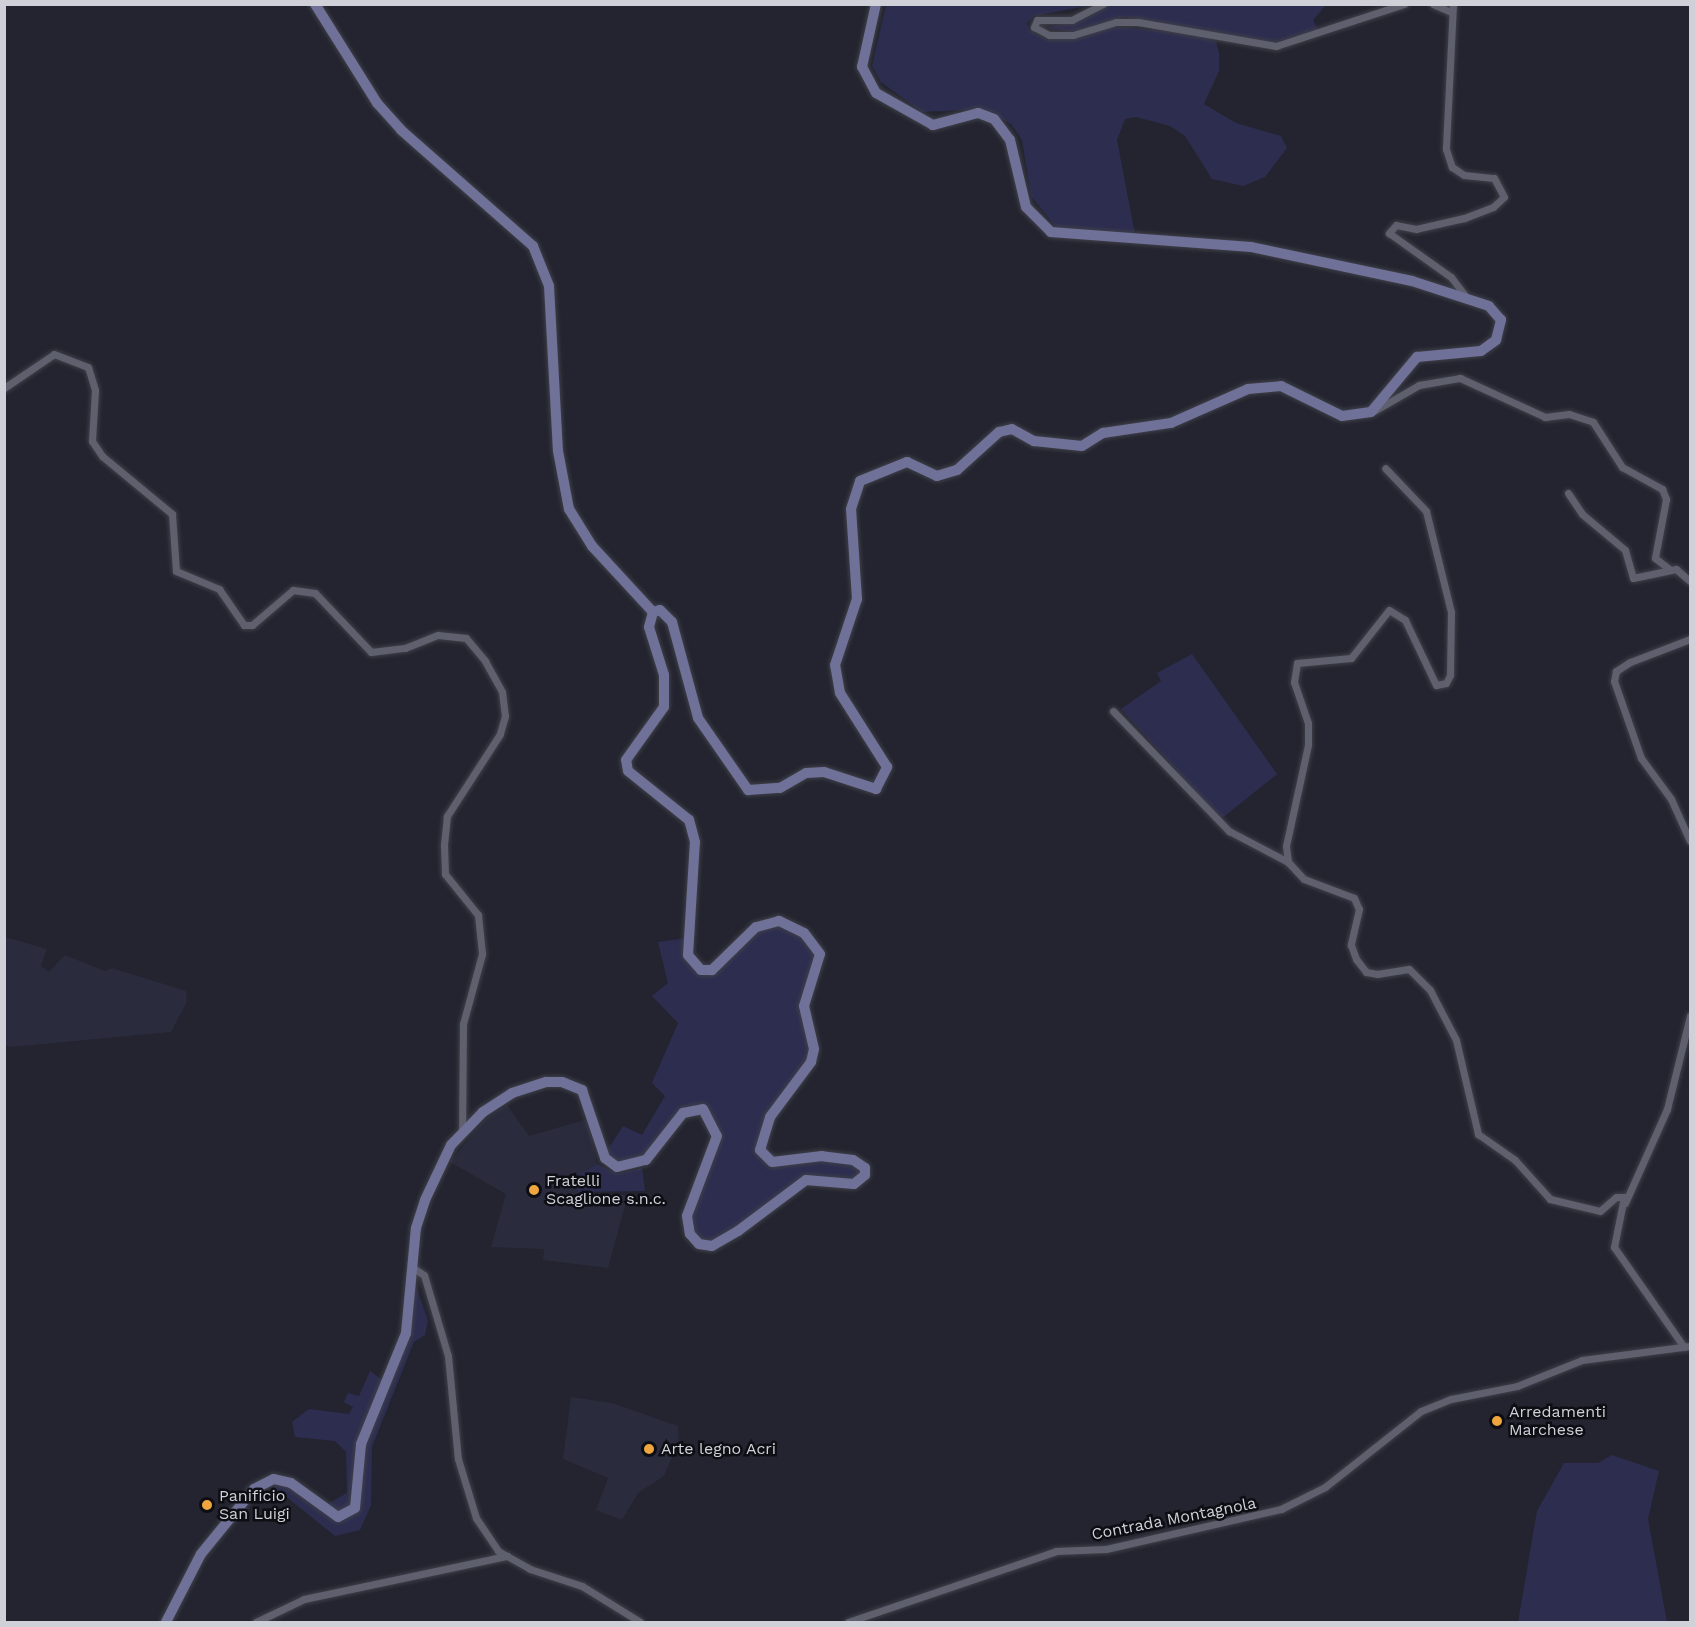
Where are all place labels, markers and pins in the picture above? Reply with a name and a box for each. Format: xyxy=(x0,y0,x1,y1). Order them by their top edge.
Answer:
place label: Fratelli Scaglione s.n.c. xyxy=(546,1171,666,1209)
marker: Fratelli Scaglione s.n.c. xyxy=(527,1183,541,1197)
place label: Arredamenti Marchese xyxy=(1509,1402,1606,1440)
marker: Arredamenti Marchese xyxy=(1490,1414,1504,1428)
place label: Arte legno Acri xyxy=(661,1439,777,1459)
marker: Arte legno Acri xyxy=(642,1442,656,1456)
place label: Panificio San Luigi xyxy=(219,1486,290,1524)
marker: Panificio San Luigi xyxy=(200,1498,214,1512)

